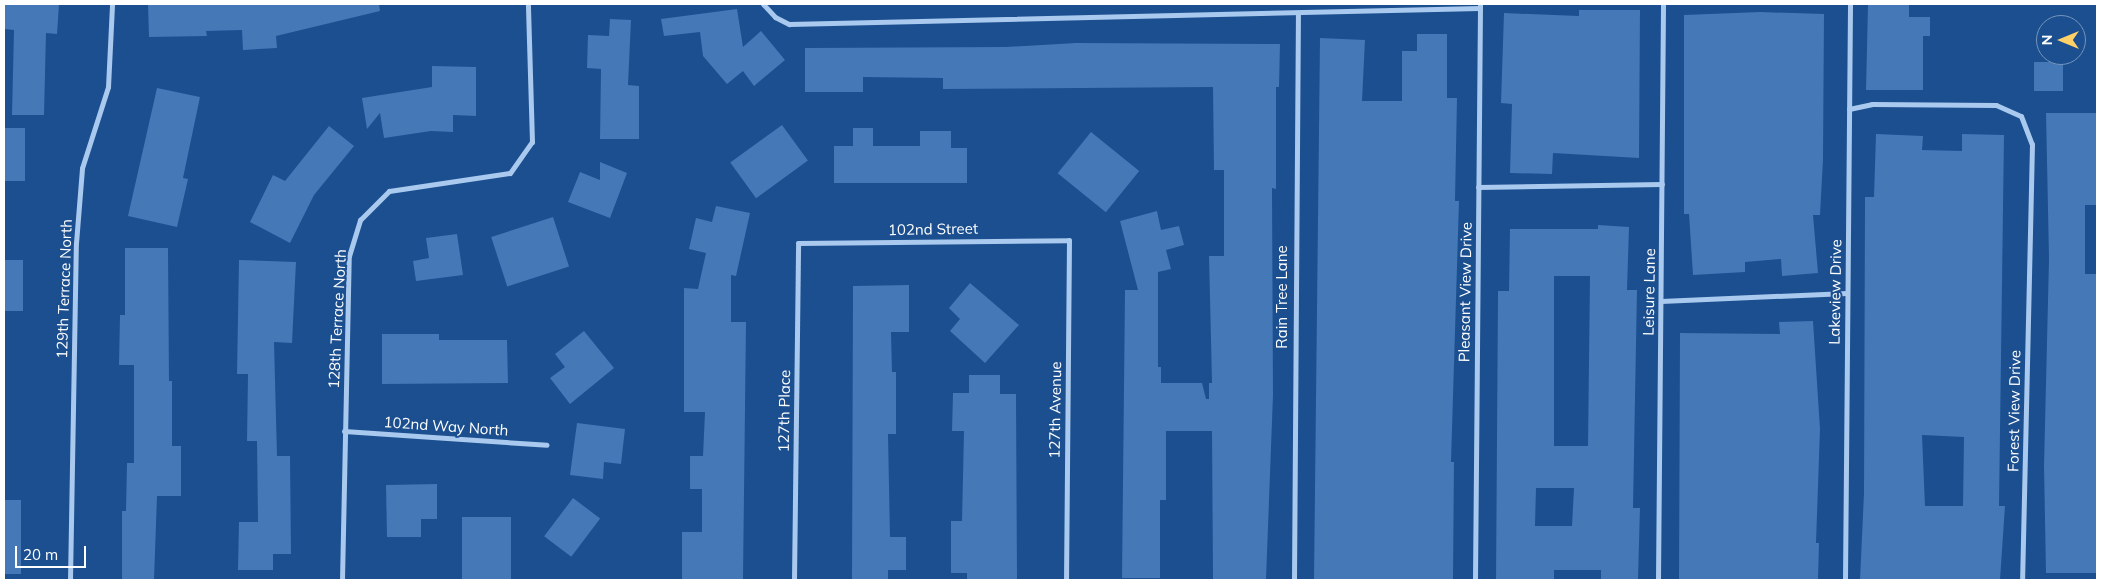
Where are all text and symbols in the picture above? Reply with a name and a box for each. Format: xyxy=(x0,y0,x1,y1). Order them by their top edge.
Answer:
north arrow xyxy=(2036,15,2086,65)
text: N xyxy=(2038,35,2056,45)
street label: 129th Terrace North xyxy=(53,219,75,359)
street label: 102nd Street xyxy=(888,219,978,239)
street label: Pleasant View Drive xyxy=(1455,222,1475,362)
street label: Lakeview Drive xyxy=(1825,239,1845,345)
street label: Rain Tree Lane xyxy=(1273,245,1291,349)
street label: Leisure Lane xyxy=(1639,248,1659,336)
street label: 128th Terrace North xyxy=(324,249,350,389)
street label: Forest View Drive xyxy=(2004,350,2024,472)
street label: 127th Avenue xyxy=(1045,361,1065,459)
street label: 127th Place xyxy=(774,369,794,453)
street label: 102nd Way North xyxy=(383,413,509,439)
scale bar xyxy=(18,536,89,568)
text: 20 m xyxy=(23,545,58,564)

